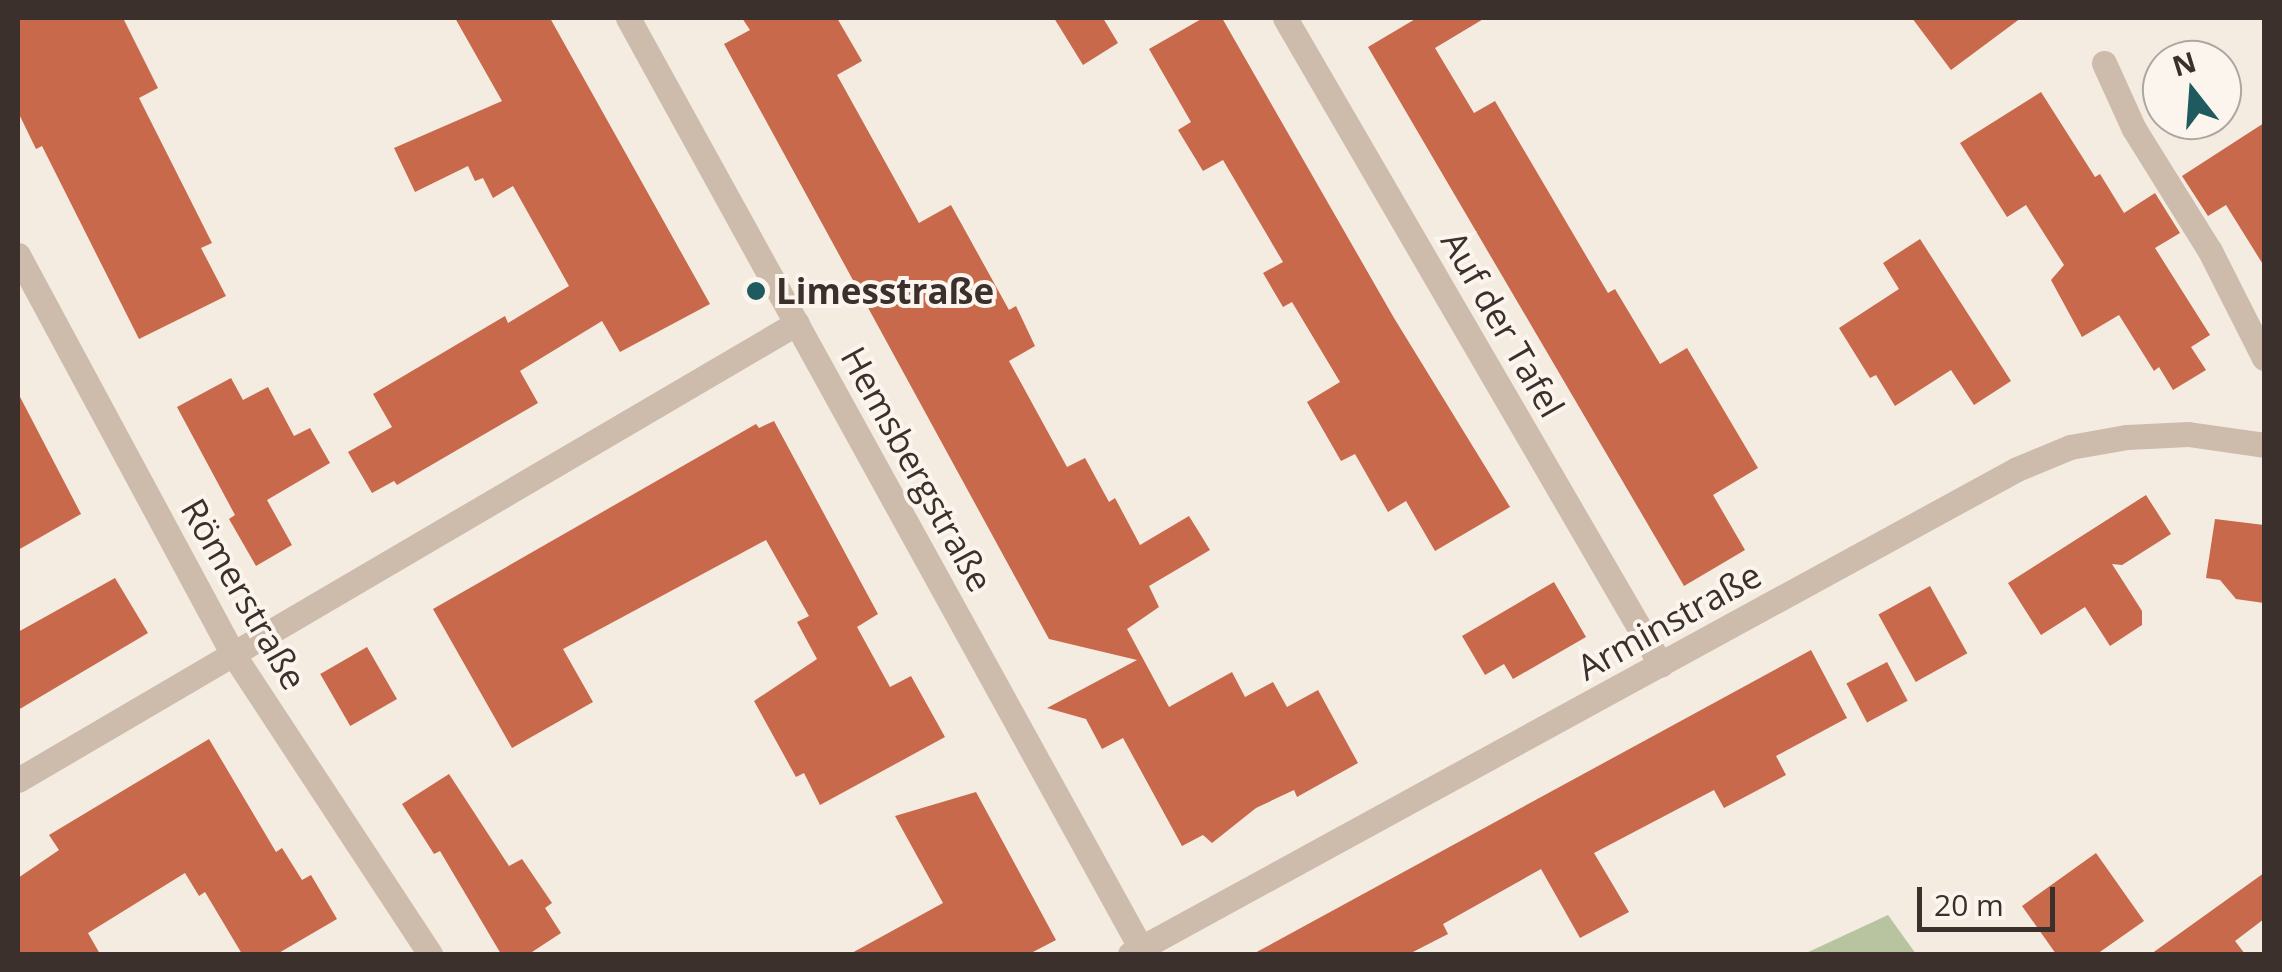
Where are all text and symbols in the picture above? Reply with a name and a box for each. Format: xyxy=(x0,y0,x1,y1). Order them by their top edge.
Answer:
north arrow xyxy=(2142,40,2242,140)
text: N xyxy=(2167,42,2200,85)
street label: Auf der Tafel xyxy=(1433,223,1573,425)
place label: Limesstraße xyxy=(776,270,994,312)
marker: Limesstraße xyxy=(745,280,767,302)
street label: Hemsbergstraße xyxy=(832,339,1002,599)
street label: Römerstraße xyxy=(172,491,316,697)
street label: Arminstraße xyxy=(1570,553,1768,689)
scale bar xyxy=(1922,867,2060,929)
text: 20 m xyxy=(1934,884,2004,925)

